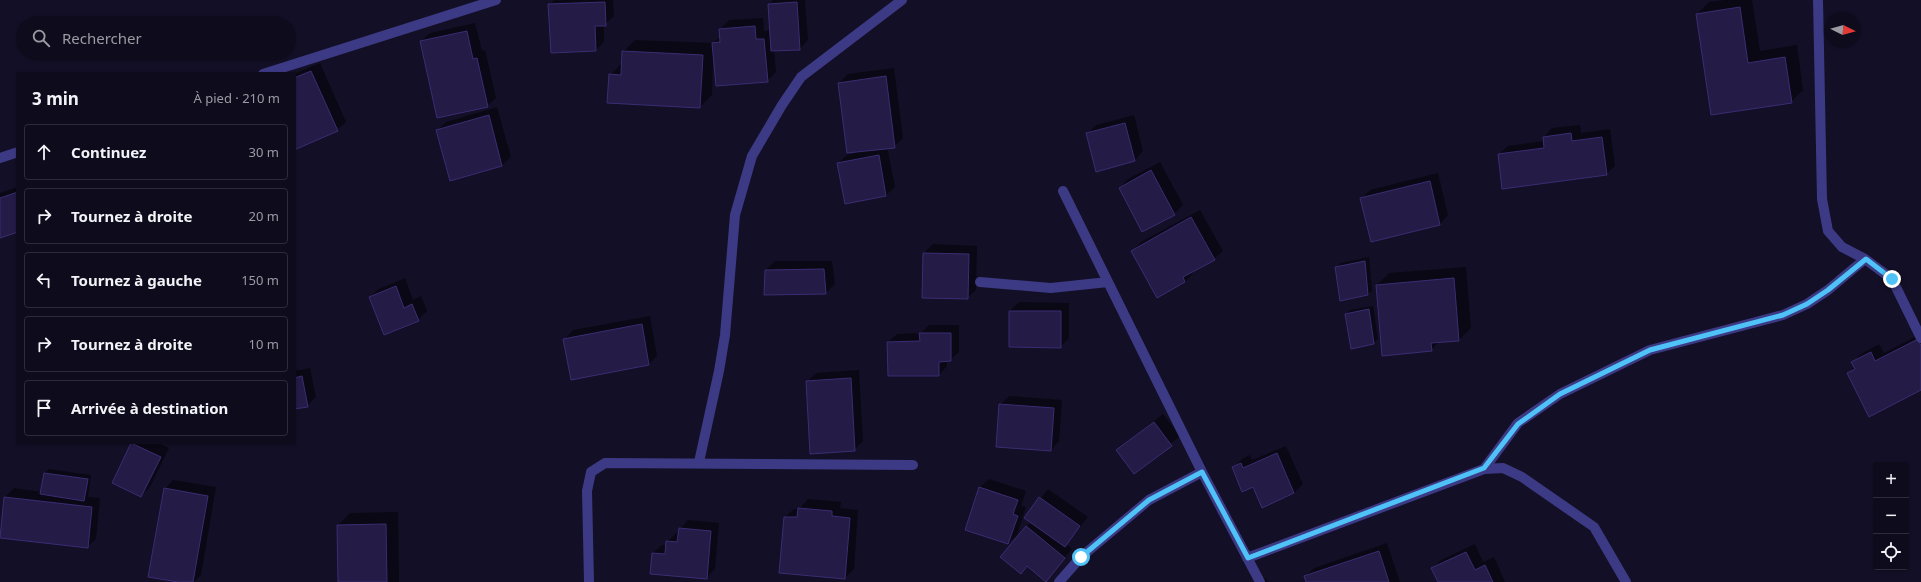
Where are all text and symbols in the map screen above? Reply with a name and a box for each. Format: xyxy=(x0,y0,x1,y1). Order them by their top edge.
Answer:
north arrow xyxy=(1825,12,1861,48)
search box xyxy=(16,16,296,60)
icon: search xyxy=(30,27,52,49)
text: Rechercher xyxy=(62,28,142,48)
text: 3 min xyxy=(32,87,79,110)
text: À pied · 210 m xyxy=(194,89,280,107)
icon: ahead xyxy=(33,141,55,163)
text: Continuez xyxy=(71,142,146,162)
text: 30 m xyxy=(249,143,279,161)
icon: right xyxy=(33,205,55,227)
text: Tournez à droite xyxy=(71,206,192,226)
text: 20 m xyxy=(249,207,279,225)
icon: left xyxy=(33,269,55,291)
text: Tournez à gauche xyxy=(71,270,202,290)
route end xyxy=(1883,270,1901,288)
text: 150 m xyxy=(241,271,279,289)
icon: right xyxy=(33,333,55,355)
text: Tournez à droite xyxy=(71,334,192,354)
text: 10 m xyxy=(249,335,279,353)
icon: arrive xyxy=(33,397,55,419)
text: Arrivée à destination xyxy=(71,398,228,418)
map controls xyxy=(1873,462,1909,570)
button: + xyxy=(1873,462,1909,498)
button: − xyxy=(1873,498,1909,534)
button: locate xyxy=(1873,534,1909,570)
route start xyxy=(1072,548,1090,566)

